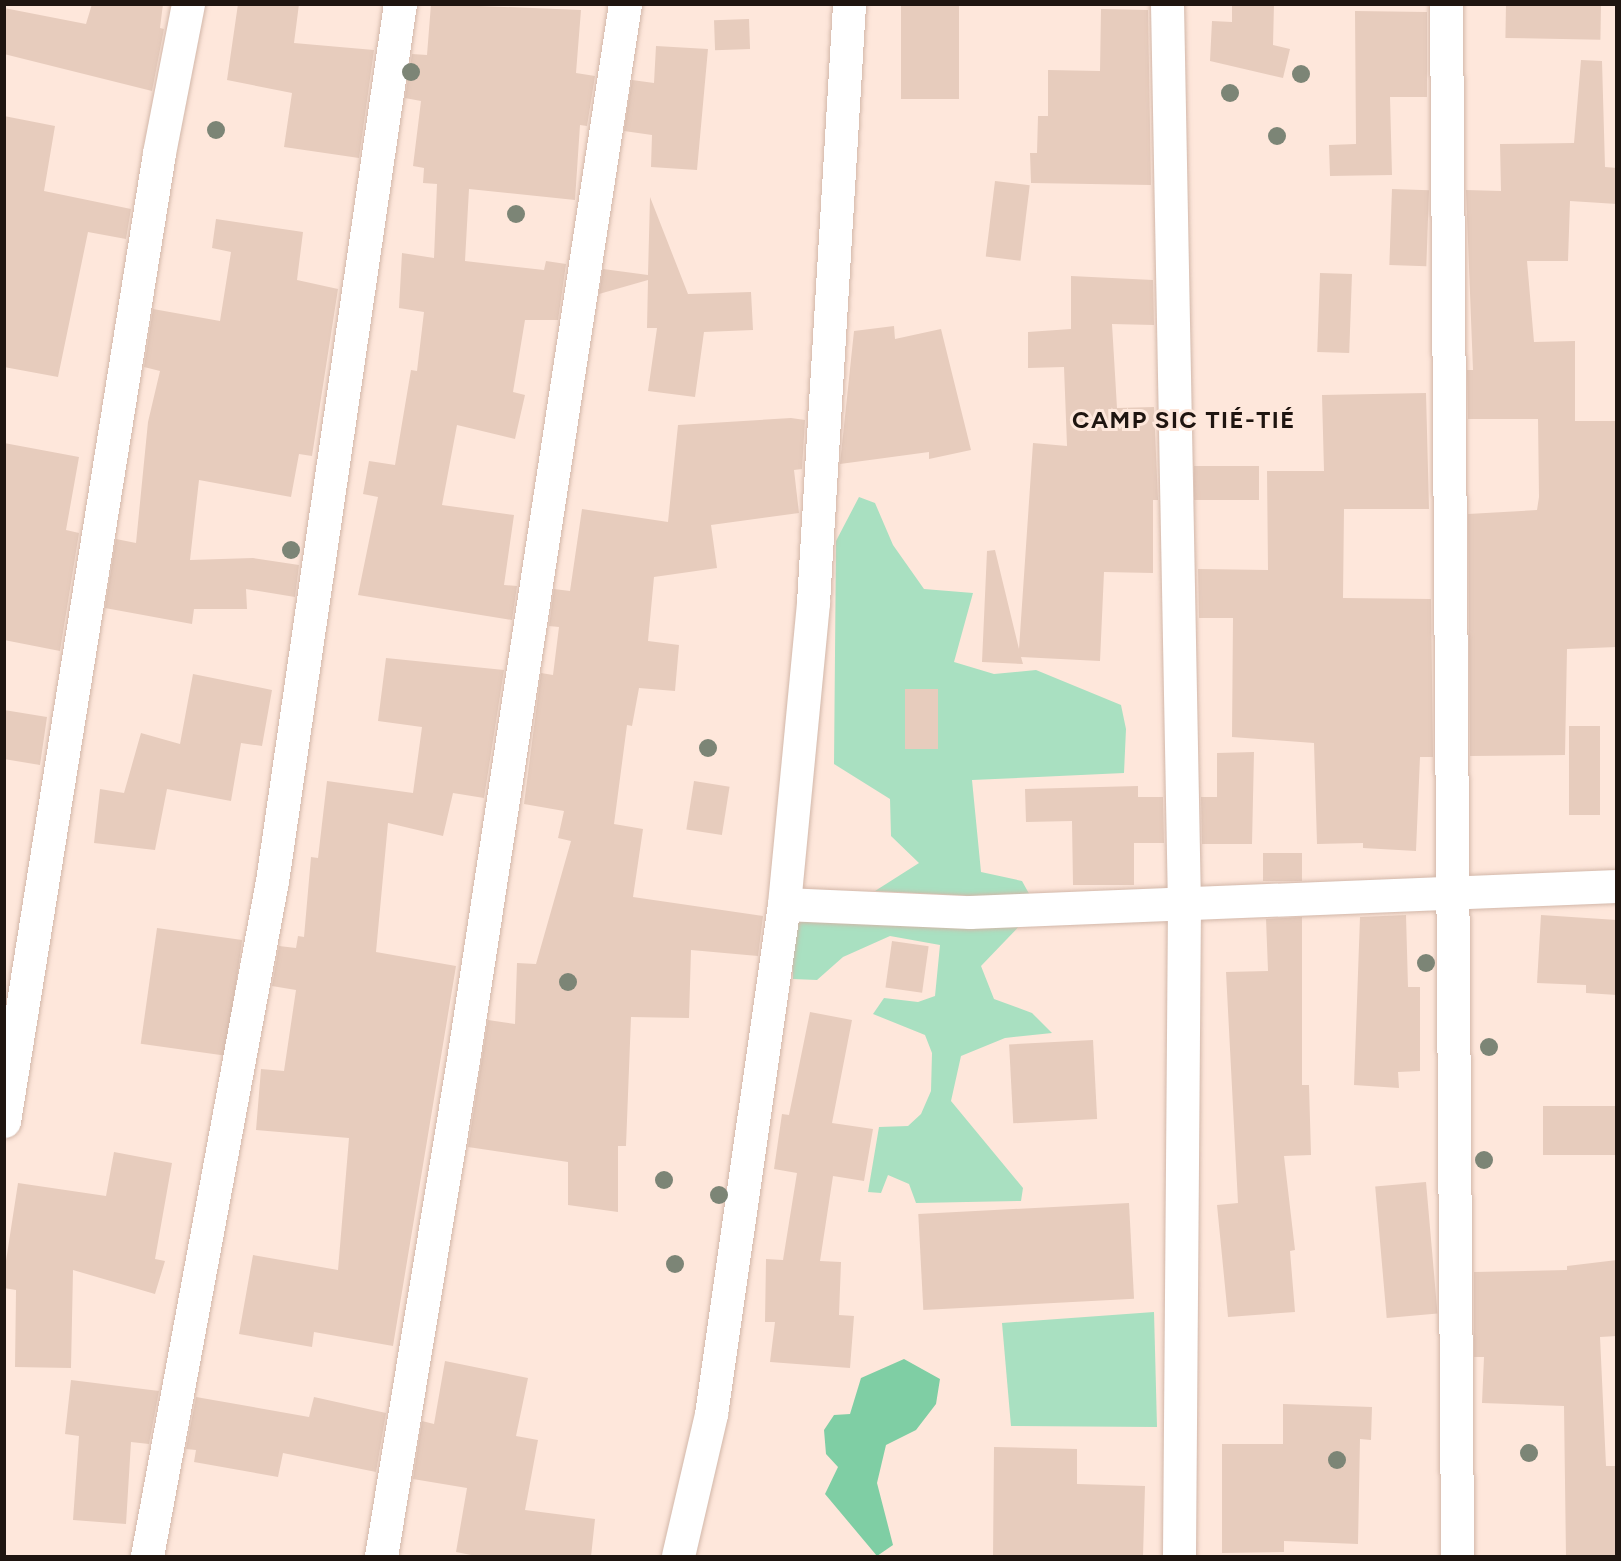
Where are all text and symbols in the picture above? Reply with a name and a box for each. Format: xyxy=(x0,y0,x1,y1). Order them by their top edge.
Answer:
district label: CAMP SIC TIÉ-TIÉ xyxy=(1072,406,1296,434)

